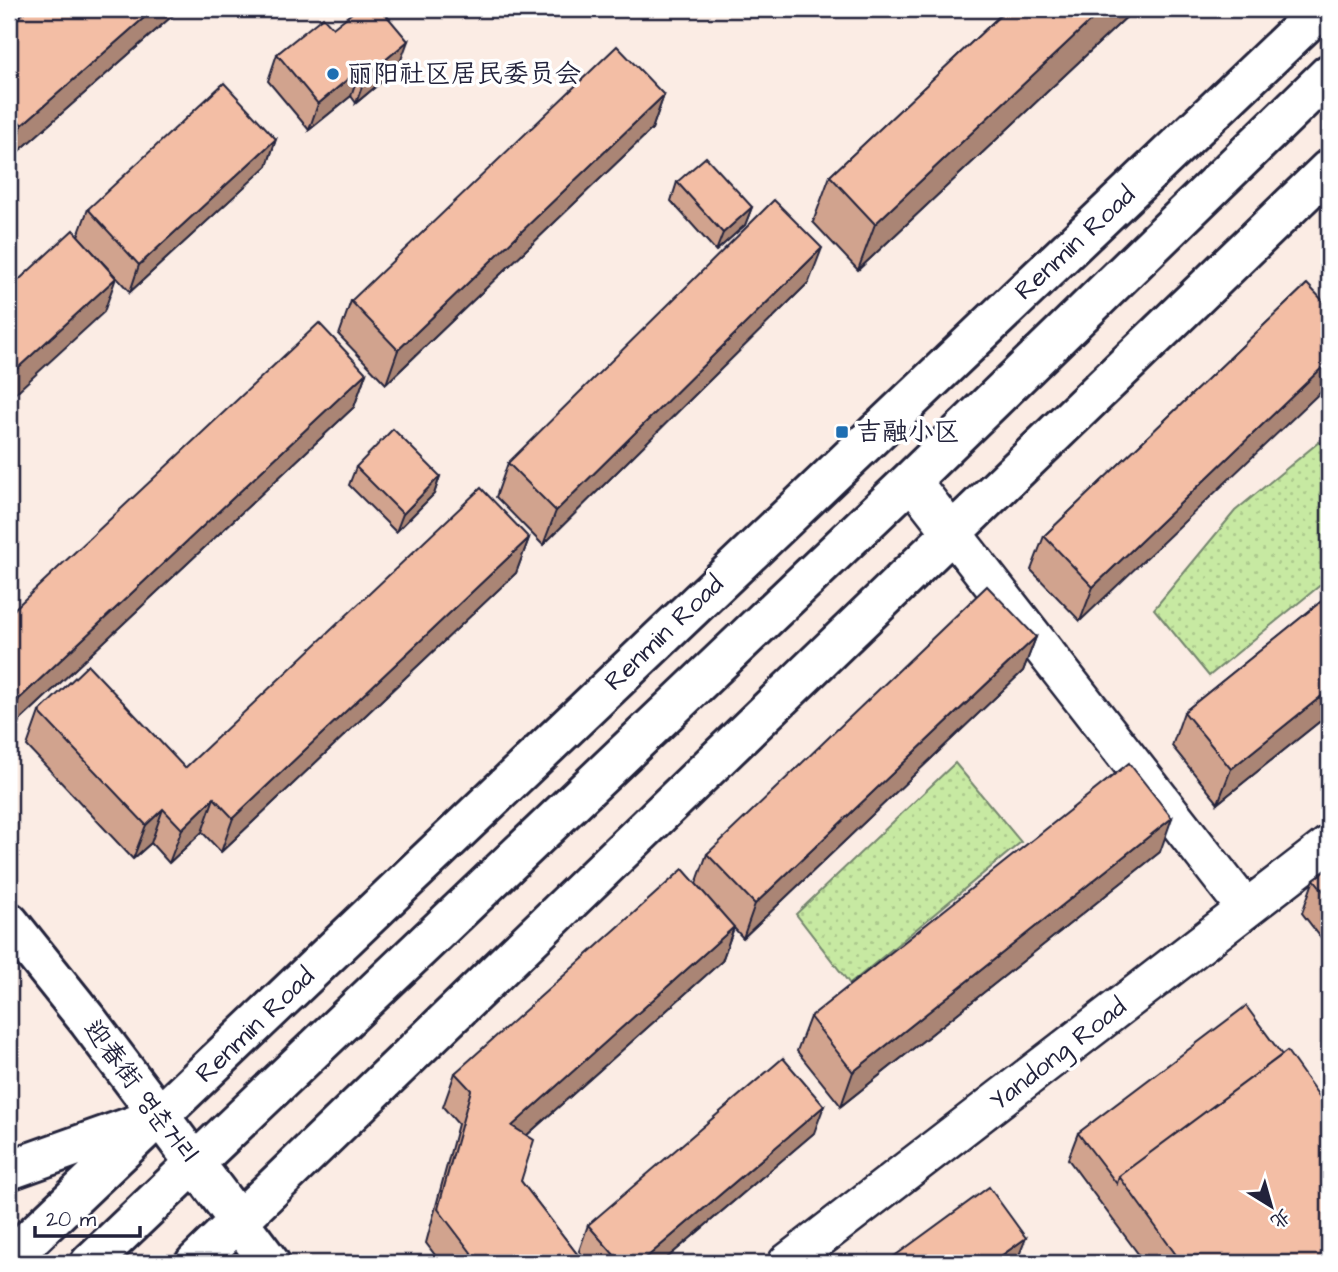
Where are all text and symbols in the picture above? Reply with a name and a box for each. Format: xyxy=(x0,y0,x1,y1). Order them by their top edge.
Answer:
place label: 丽阳社区居民委员会 xyxy=(347,56,581,92)
marker: 丽阳社区居民委员会 xyxy=(325,66,341,82)
street label: Renmin Road xyxy=(1007,178,1143,308)
place label: 吉融小区 xyxy=(856,414,960,450)
marker: 吉融小区 xyxy=(834,424,850,440)
street label: Renmin Road xyxy=(597,567,731,699)
street label: Renmin Road xyxy=(188,959,322,1091)
street label: Yandong Road xyxy=(982,989,1135,1120)
street label: 迎春街 영춘거리 xyxy=(75,1012,207,1172)
north arrow xyxy=(1236,1170,1306,1240)
scale bar xyxy=(35,1195,140,1239)
text: 北 xyxy=(1265,1202,1296,1235)
text: 20 m xyxy=(46,1205,97,1234)

